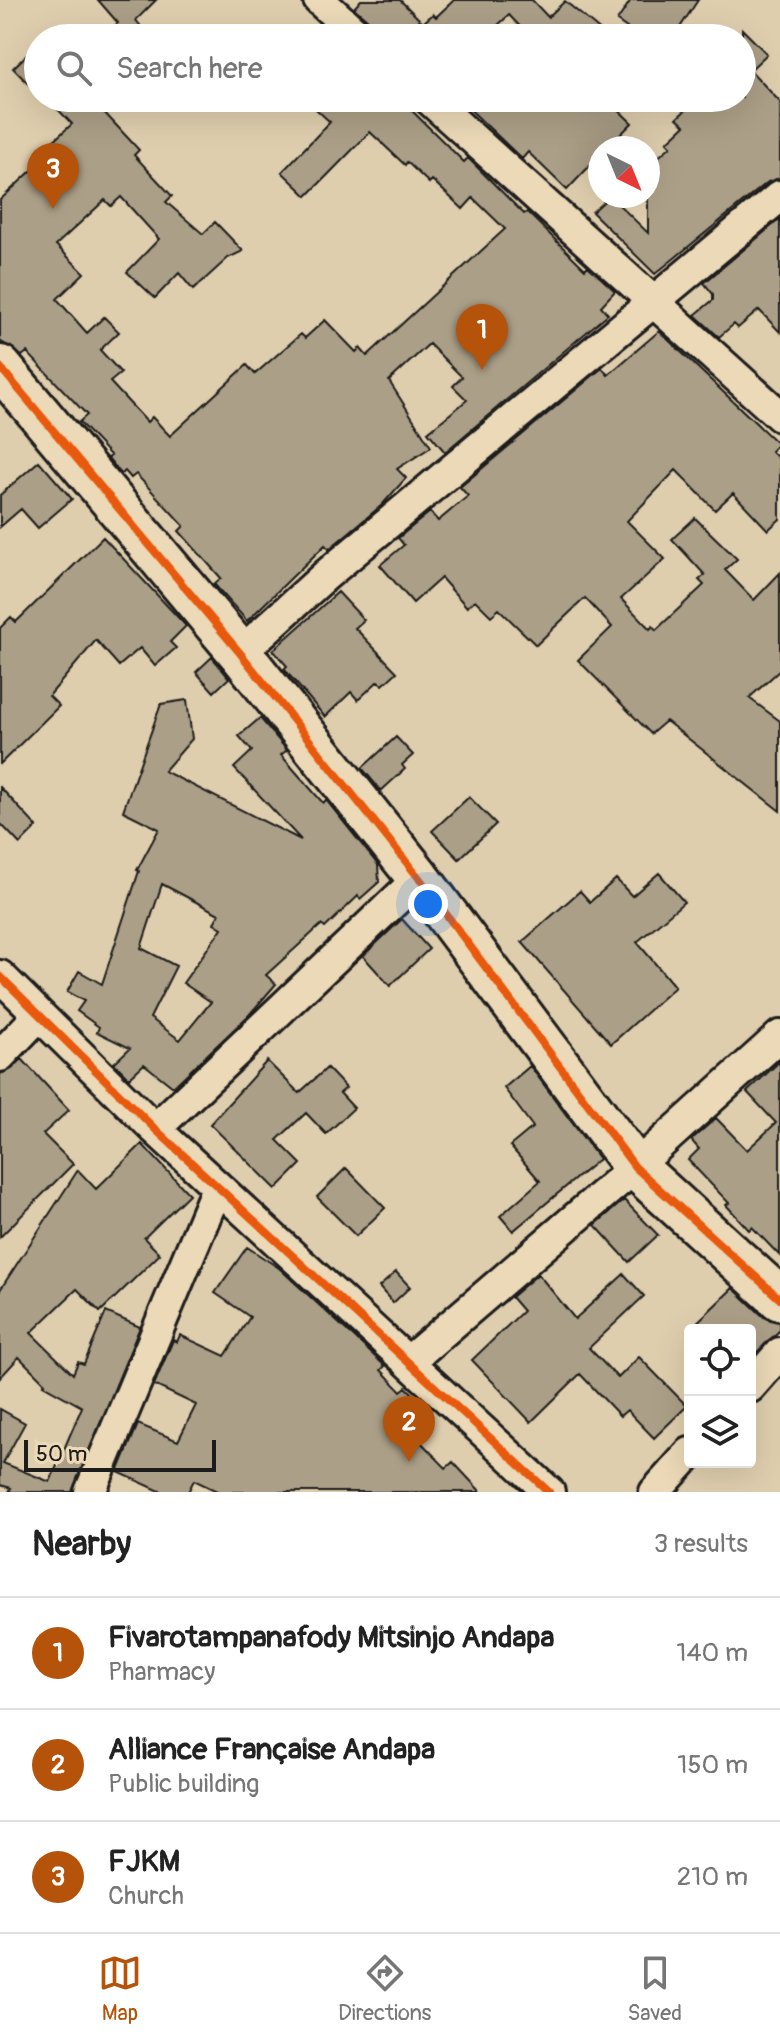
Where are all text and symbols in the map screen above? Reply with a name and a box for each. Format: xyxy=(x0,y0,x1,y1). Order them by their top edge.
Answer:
search box xyxy=(24,24,756,112)
icon: search xyxy=(52,46,96,90)
text: Search here xyxy=(116,50,263,87)
north arrow xyxy=(588,136,660,208)
pin: 3 xyxy=(27,143,79,209)
pin: 1 xyxy=(456,304,508,370)
your location xyxy=(408,884,448,924)
map controls xyxy=(684,1324,756,1468)
button: locate xyxy=(684,1324,756,1396)
pin: 2 xyxy=(383,1396,435,1462)
button: layers xyxy=(684,1396,756,1468)
scale bar xyxy=(24,1436,216,1472)
text: 50 m xyxy=(36,1440,87,1468)
text: Nearby xyxy=(32,1523,131,1566)
text: 3 results xyxy=(654,1528,748,1560)
text: Fivarotampanafody Mitsinjo Andapa xyxy=(108,1619,554,1656)
text: 1 xyxy=(53,1637,63,1669)
text: 140 m xyxy=(676,1637,748,1669)
text: Pharmacy xyxy=(108,1656,215,1688)
text: Alliance Française Andapa xyxy=(108,1731,435,1768)
text: 2 xyxy=(51,1749,65,1781)
text: 150 m xyxy=(677,1749,748,1781)
text: Public building xyxy=(108,1768,259,1800)
text: FJKM xyxy=(108,1843,180,1880)
text: 3 xyxy=(51,1861,65,1893)
text: 210 m xyxy=(677,1861,748,1893)
text: Church xyxy=(108,1880,184,1912)
tab: Map xyxy=(98,1951,142,2027)
tab: Directions xyxy=(338,1951,431,2027)
tab: Saved xyxy=(627,1951,682,2027)

